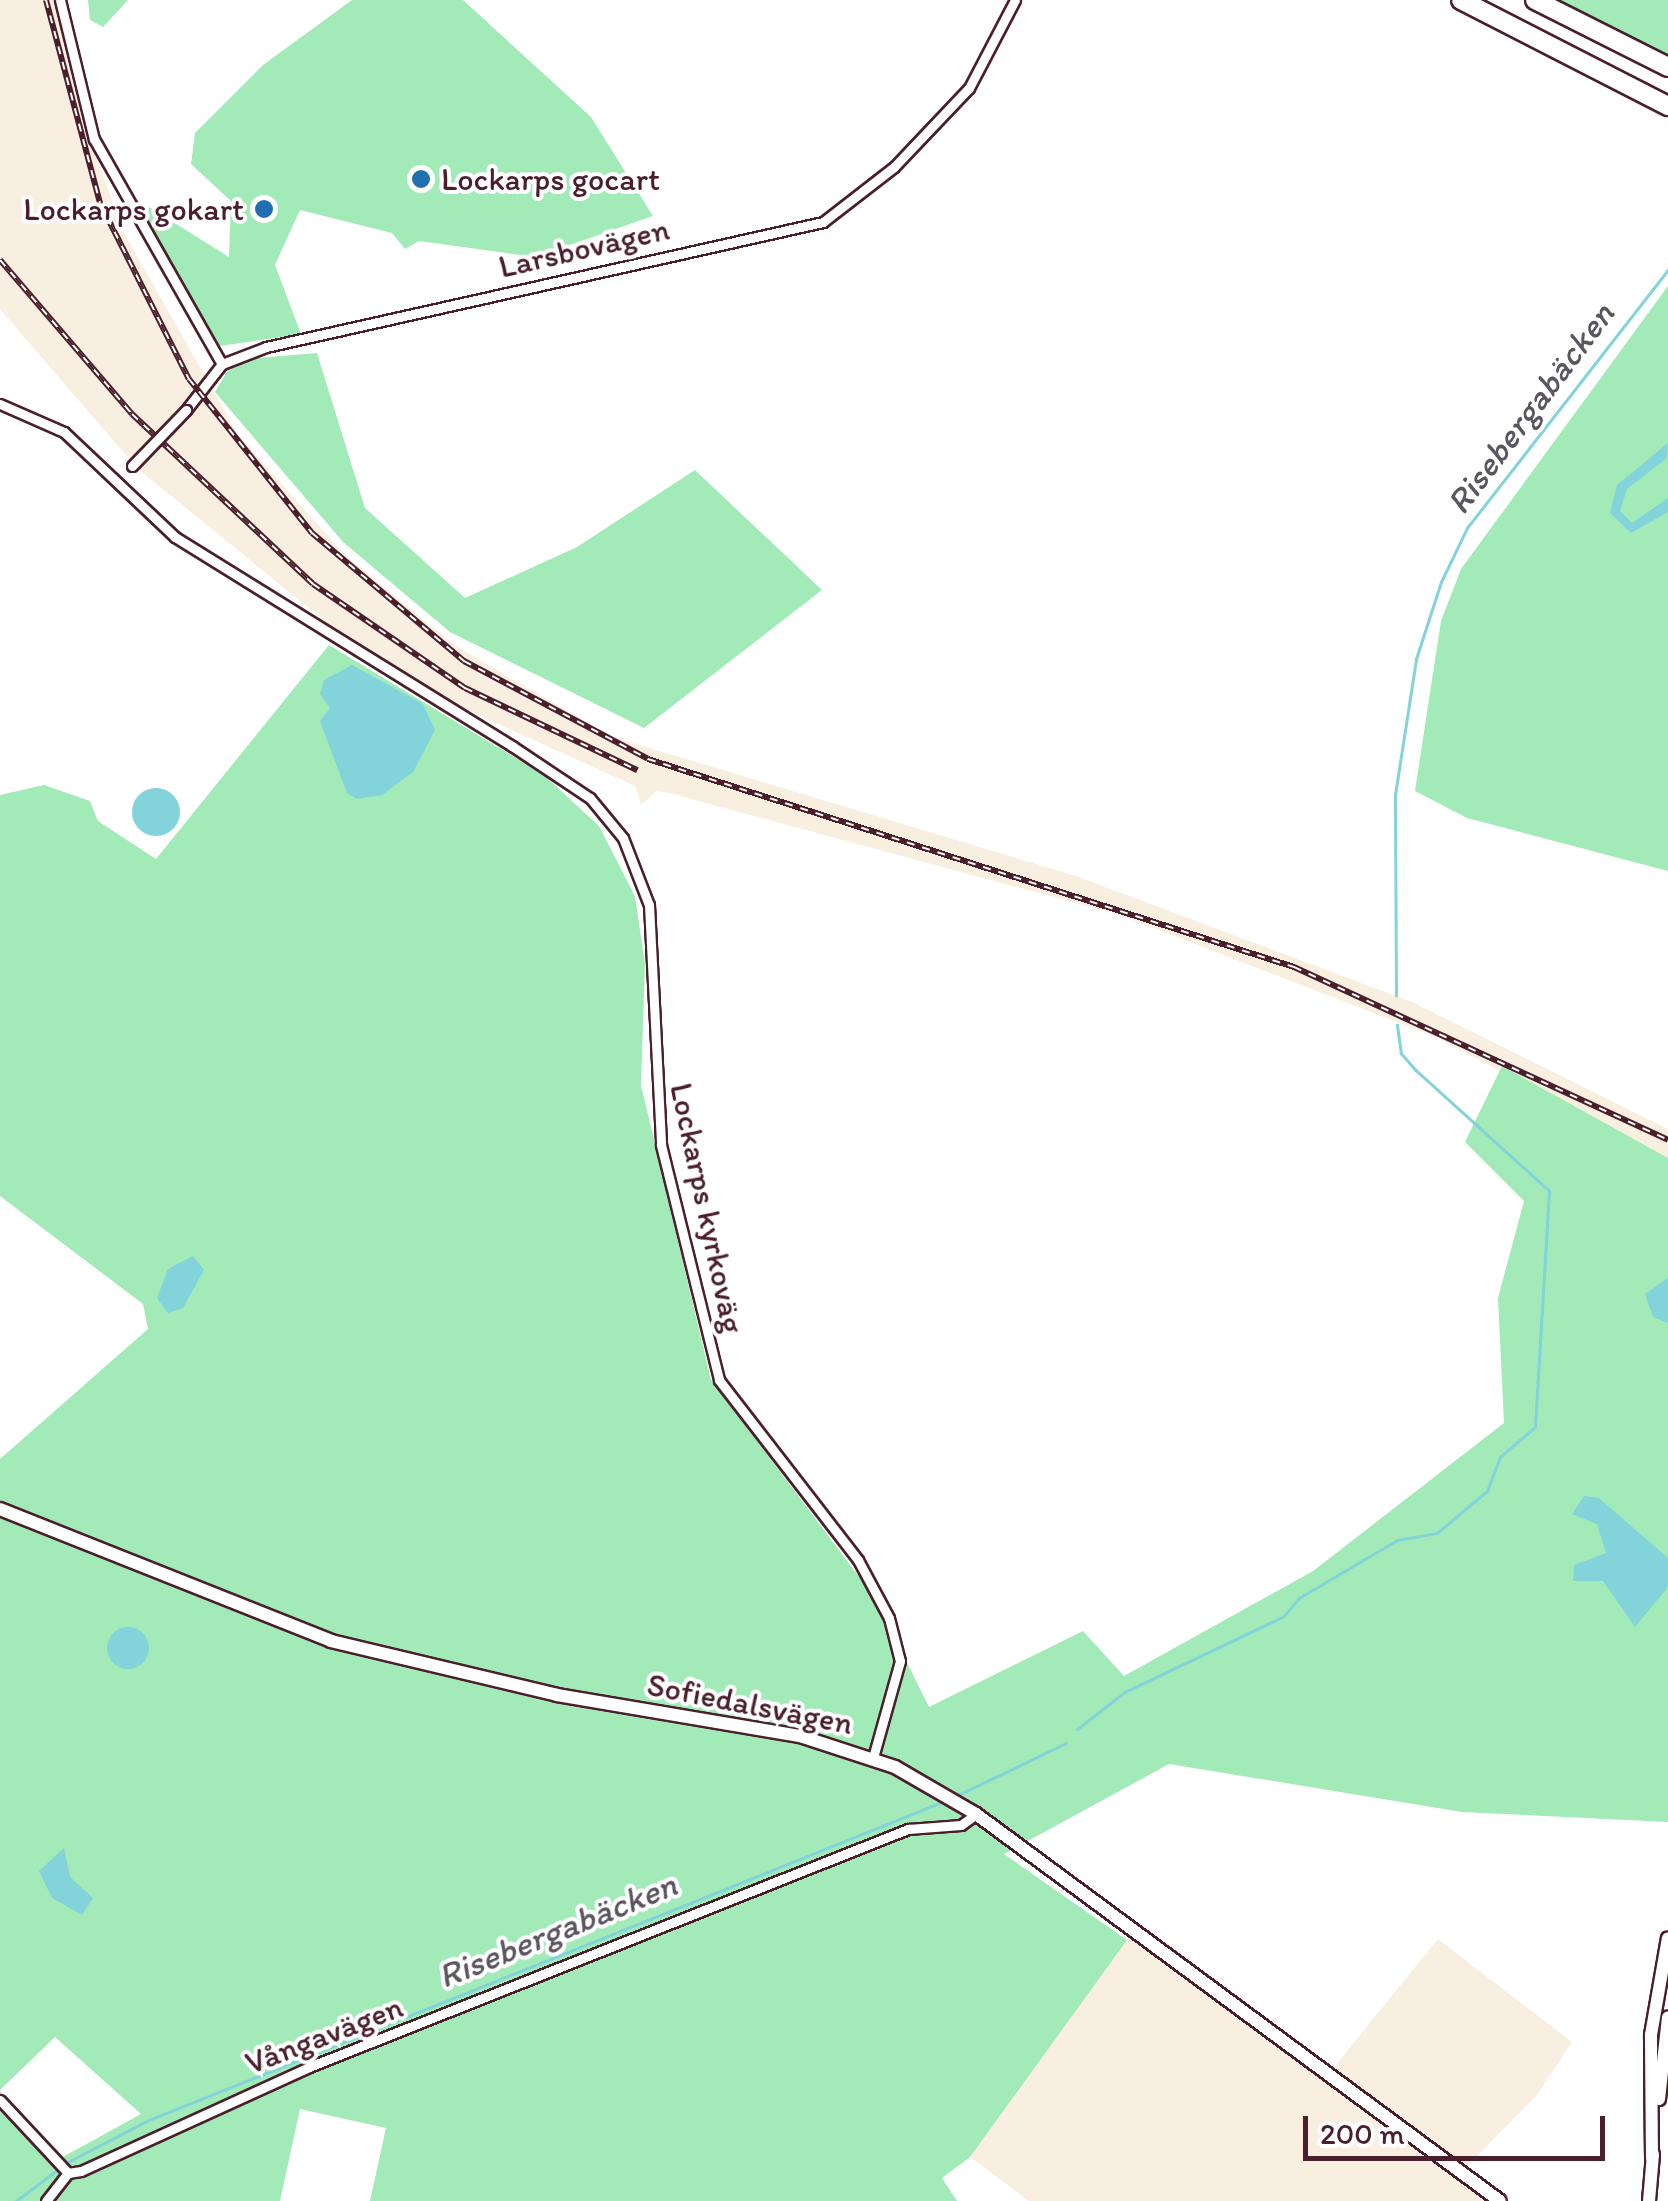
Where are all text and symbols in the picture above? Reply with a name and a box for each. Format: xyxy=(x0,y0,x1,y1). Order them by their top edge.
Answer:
place label: Lockarps gocart xyxy=(441,160,660,198)
marker: Lockarps gocart xyxy=(410,168,432,190)
place label: Lockarps gokart xyxy=(24,190,244,228)
marker: Lockarps gokart xyxy=(253,198,275,220)
street label: Larsbovägen xyxy=(495,210,673,286)
water label: Risebergabäcken xyxy=(1437,294,1623,522)
street label: Lockarps kyrkoväg xyxy=(662,1079,752,1337)
street label: Sofiedalsvägen xyxy=(644,1665,856,1743)
water label: Risebergabäcken xyxy=(432,1863,682,1997)
street label: Vångavägen xyxy=(240,1987,408,2083)
scale bar xyxy=(1308,2096,1610,2158)
text: 200 m xyxy=(1320,2115,1405,2152)

